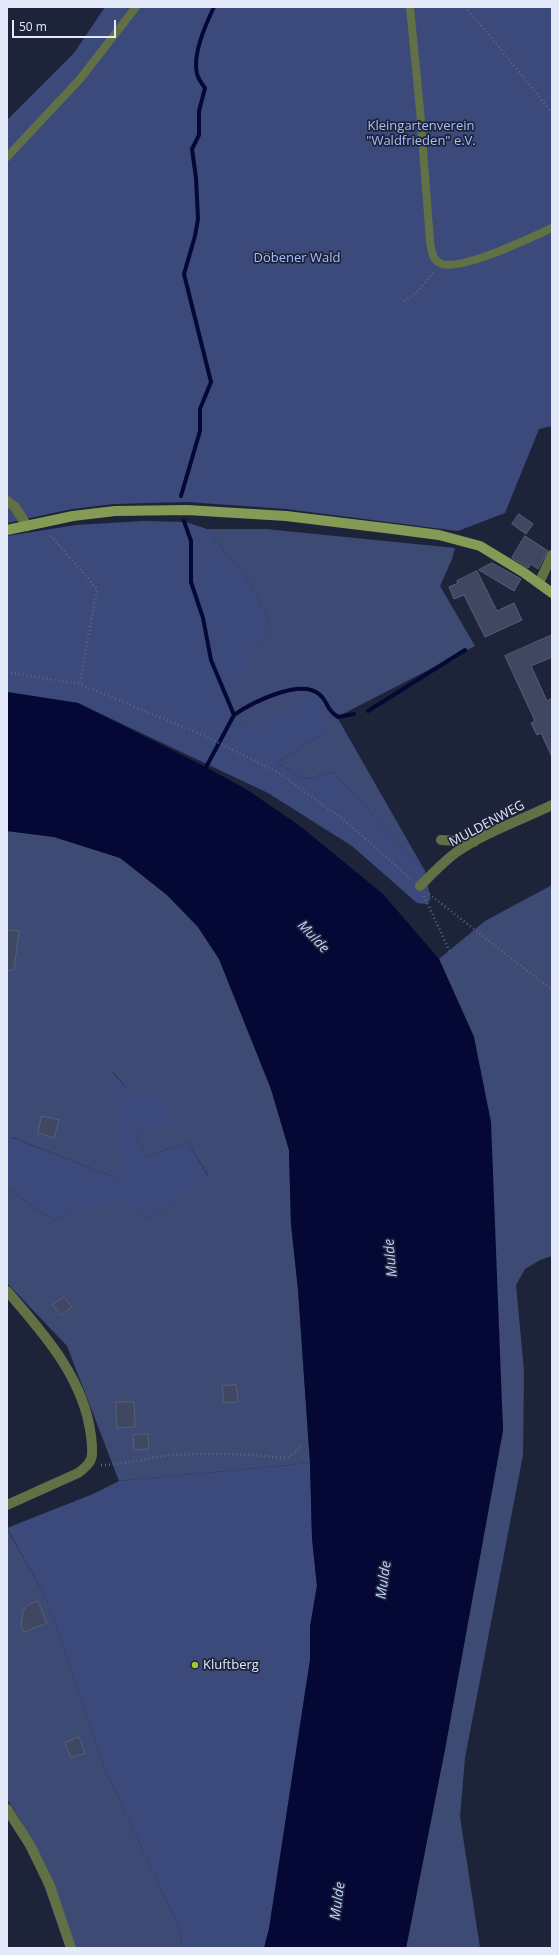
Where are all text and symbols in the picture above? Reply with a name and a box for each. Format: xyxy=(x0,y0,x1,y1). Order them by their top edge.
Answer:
scale bar xyxy=(14,12,118,38)
text: 50 m xyxy=(19,18,47,35)
park label: Kleingartenverein "Waldfrieden" e.V. xyxy=(366,118,476,149)
park label: Döbener Wald xyxy=(254,250,340,266)
street label: MULDENWEG xyxy=(447,798,527,850)
water label: Mulde xyxy=(294,917,332,957)
water label: Mulde xyxy=(381,1238,401,1278)
water label: Mulde xyxy=(373,1560,395,1600)
place label: Kluftberg xyxy=(203,1657,259,1673)
marker: Kluftberg xyxy=(190,1660,200,1670)
water label: Mulde xyxy=(327,1881,349,1921)

